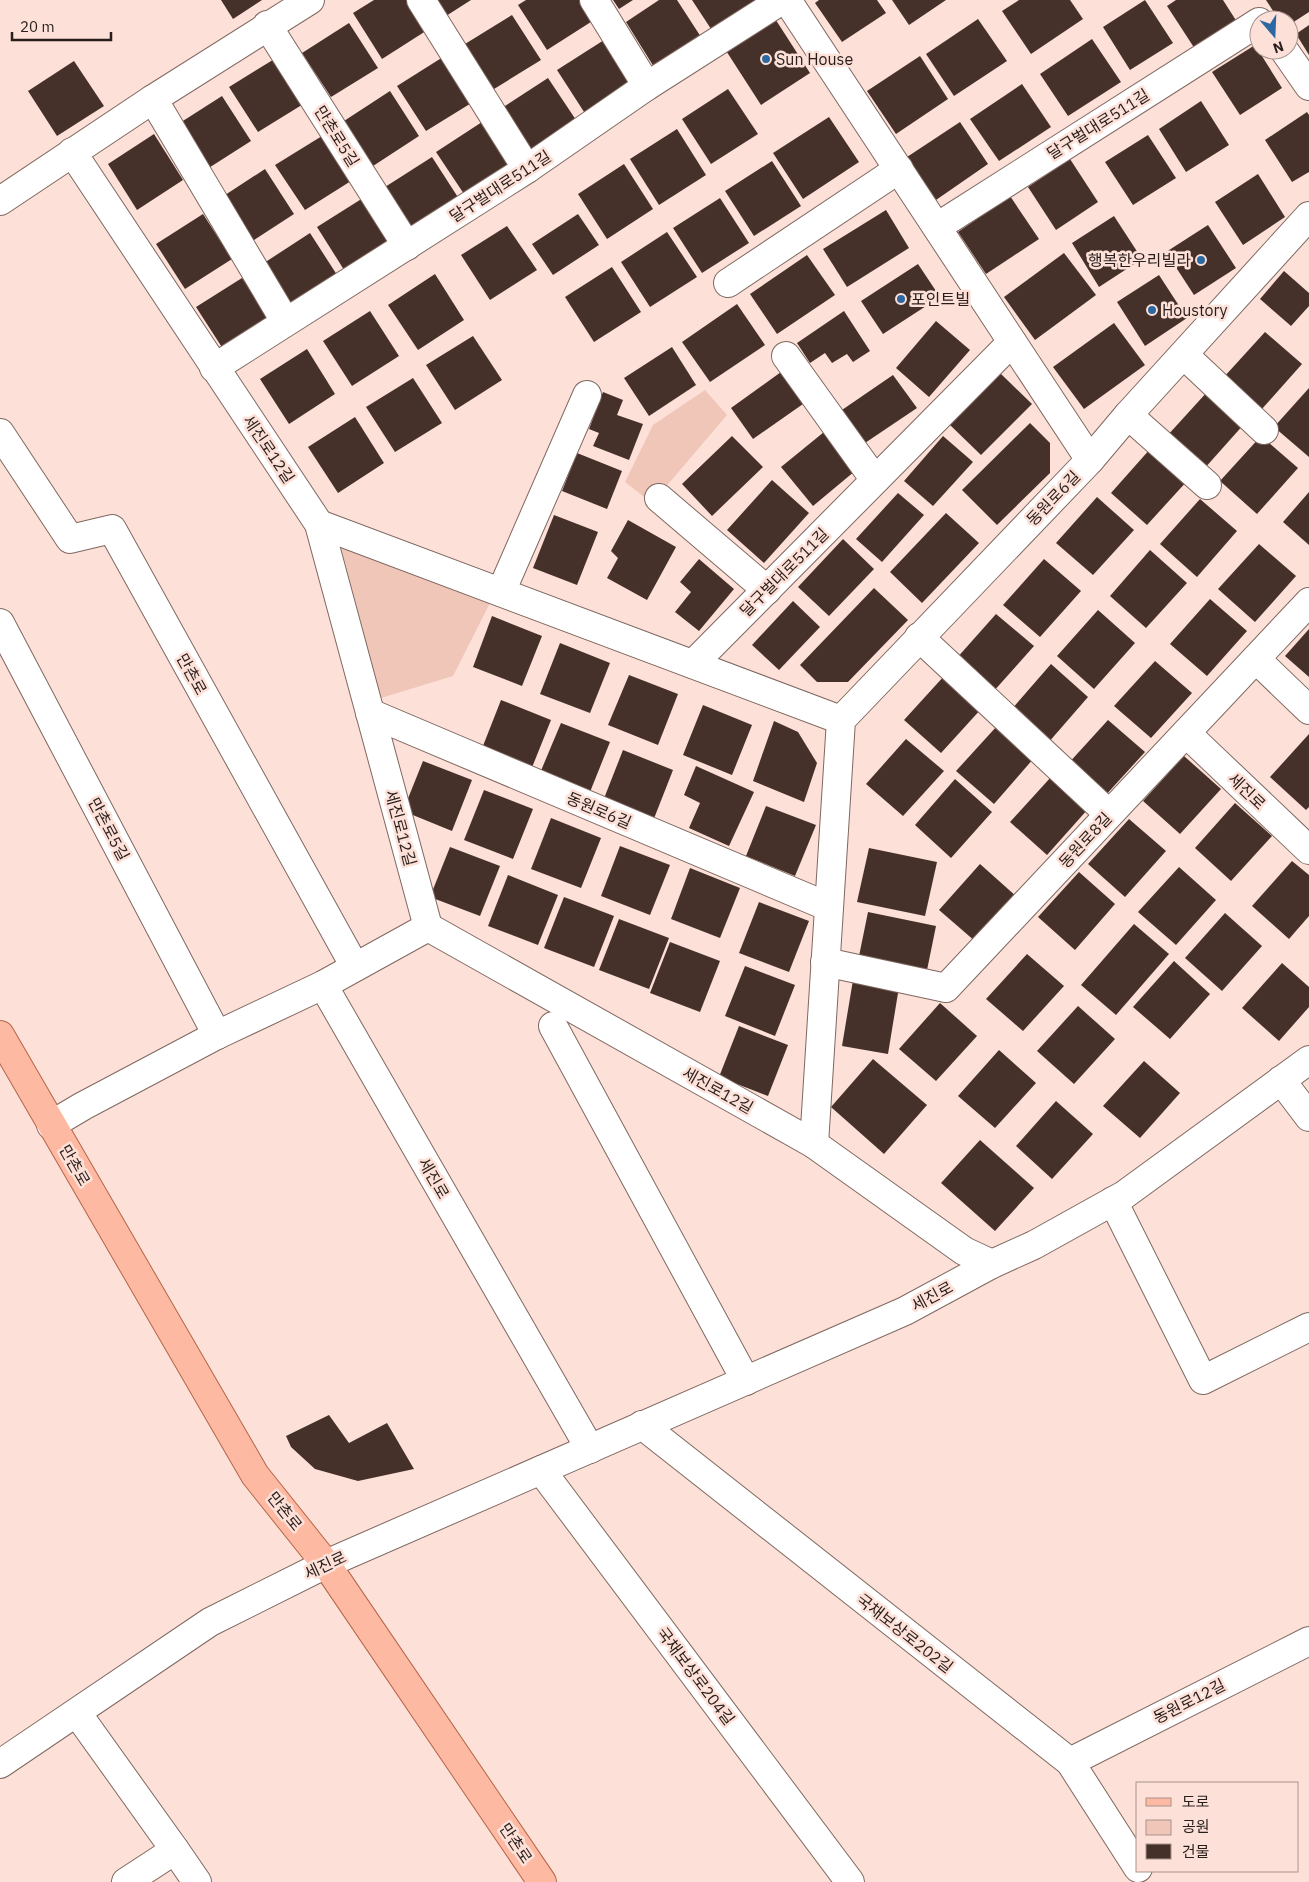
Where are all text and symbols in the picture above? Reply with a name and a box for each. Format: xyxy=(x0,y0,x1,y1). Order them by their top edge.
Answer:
scale bar xyxy=(12,10,111,42)
north arrow xyxy=(1249,10,1299,60)
text: 20 m xyxy=(20,17,55,36)
text: N xyxy=(1271,37,1286,57)
place label: Sun House xyxy=(776,49,853,69)
marker: Sun House xyxy=(760,53,772,65)
street label: 달구벌대로511길 xyxy=(1043,84,1153,164)
street label: 만촌로5길 xyxy=(310,102,364,170)
street label: 달구벌대로511길 xyxy=(445,146,555,226)
place label: 행복한우리빌라 xyxy=(1088,250,1191,270)
marker: 행복한우리빌라 xyxy=(1195,254,1207,266)
place label: 포인트빌 xyxy=(911,289,970,309)
marker: 포인트빌 xyxy=(895,293,907,305)
place label: Houstory xyxy=(1162,300,1228,320)
marker: Houstory xyxy=(1146,304,1158,316)
street label: 세진로12길 xyxy=(239,411,299,487)
street label: 동원로6길 xyxy=(1022,466,1084,530)
street label: 달구벌대로511길 xyxy=(736,524,832,620)
street label: 만촌로 xyxy=(173,650,212,698)
street label: 세진로 xyxy=(1224,768,1270,814)
street label: 동원로6길 xyxy=(564,787,634,833)
street label: 세진로12길 xyxy=(381,788,421,868)
street label: 만촌로5길 xyxy=(84,794,134,864)
street label: 동원로8길 xyxy=(1054,808,1116,872)
street label: 세진로12길 xyxy=(679,1062,757,1118)
street label: 만촌로 xyxy=(55,1141,95,1189)
street label: 세진로 xyxy=(414,1154,454,1202)
street label: 세진로 xyxy=(908,1277,956,1315)
street label: 만촌로 xyxy=(263,1488,307,1535)
street label: 세진로 xyxy=(301,1546,349,1583)
street label: 국채보상로202길 xyxy=(853,1589,957,1677)
street label: 국채보상로204길 xyxy=(653,1623,739,1729)
street label: 동원로12길 xyxy=(1150,1674,1228,1728)
legend xyxy=(1136,1782,1299,1872)
text: 도로 xyxy=(1182,1792,1210,1811)
text: 공원 xyxy=(1182,1817,1210,1836)
street label: 만촌로 xyxy=(495,1819,537,1867)
text: 건물 xyxy=(1182,1842,1210,1861)

